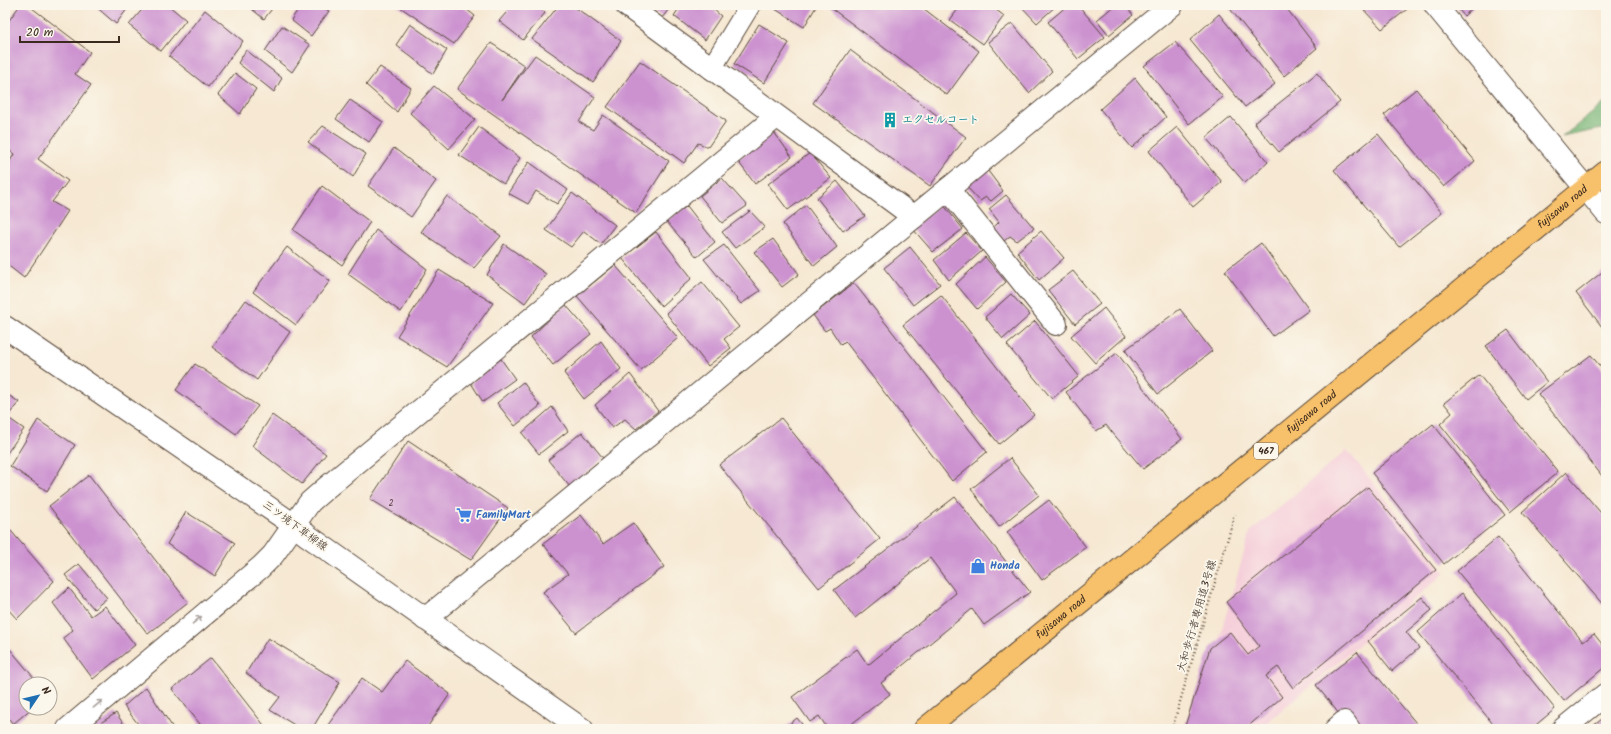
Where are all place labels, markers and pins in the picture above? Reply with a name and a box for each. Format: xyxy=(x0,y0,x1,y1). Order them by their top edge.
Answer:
building icon: エクセルコート xyxy=(881,111,899,129)
place label: エクセルコート xyxy=(902,111,979,129)
supermarket icon: FamilyMart xyxy=(455,506,473,524)
place label: FamilyMart xyxy=(476,506,532,524)
shop icon: Honda xyxy=(969,557,987,575)
place label: Honda xyxy=(990,557,1020,575)

